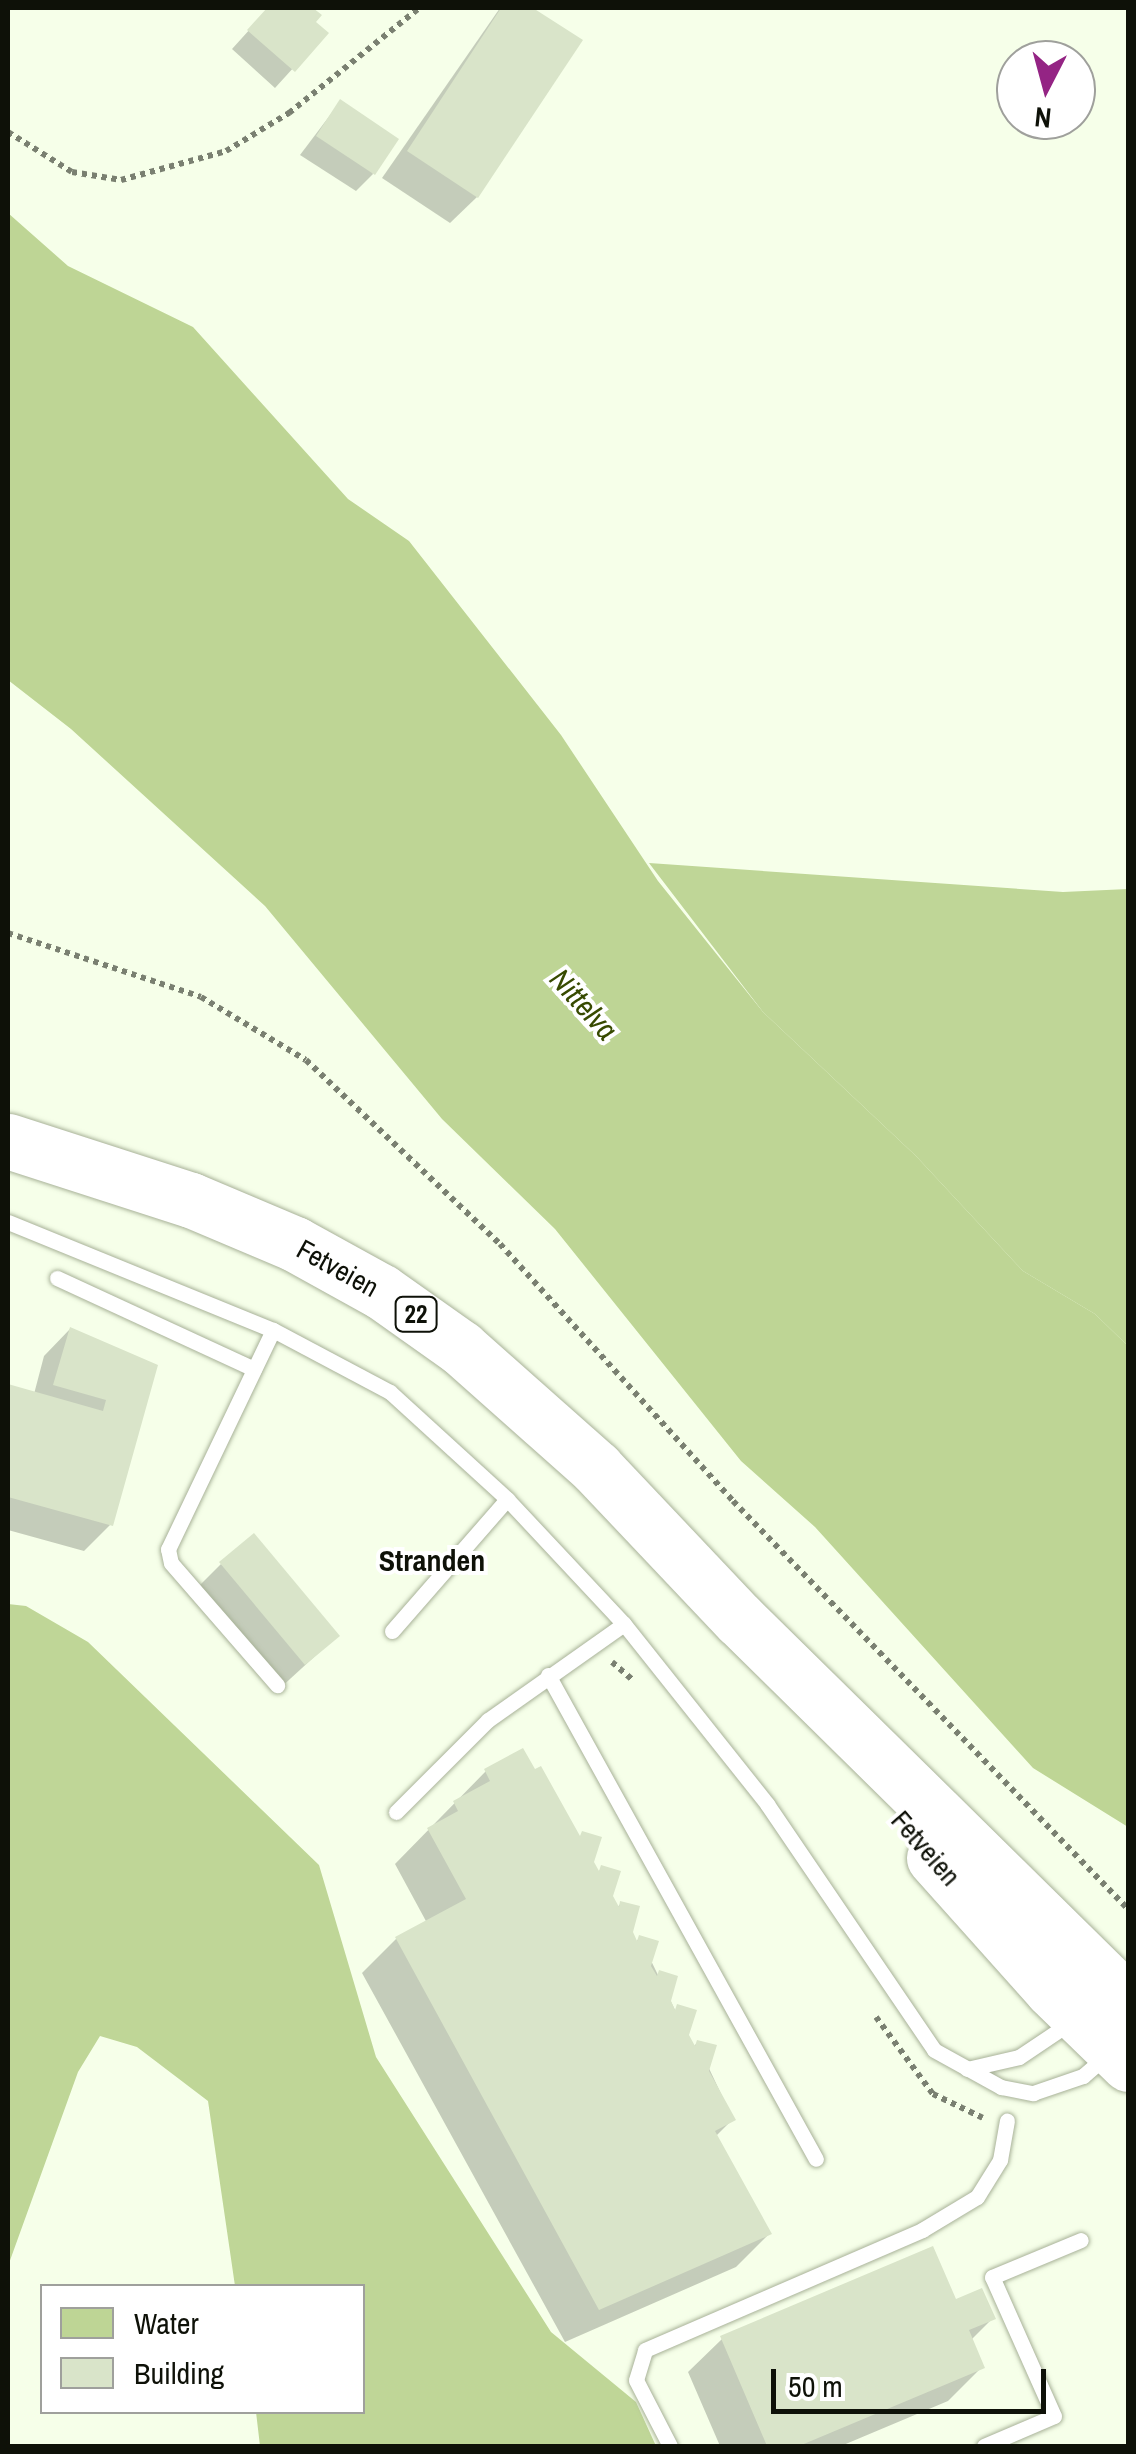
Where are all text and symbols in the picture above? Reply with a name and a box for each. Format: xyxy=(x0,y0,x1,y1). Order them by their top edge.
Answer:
north arrow xyxy=(996,40,1096,140)
text: N xyxy=(1033,98,1053,138)
water label: Nittelva xyxy=(543,961,625,1047)
street label: Fetveien xyxy=(291,1232,385,1304)
road number: 22 xyxy=(394,1294,438,1334)
district label: Stranden xyxy=(379,1542,485,1578)
street label: Fetveien xyxy=(884,1804,968,1892)
legend xyxy=(40,2284,365,2414)
text: Water xyxy=(134,2303,199,2343)
scale bar xyxy=(776,2349,1051,2411)
text: Building xyxy=(134,2353,224,2393)
text: 50 m xyxy=(788,2366,843,2406)

